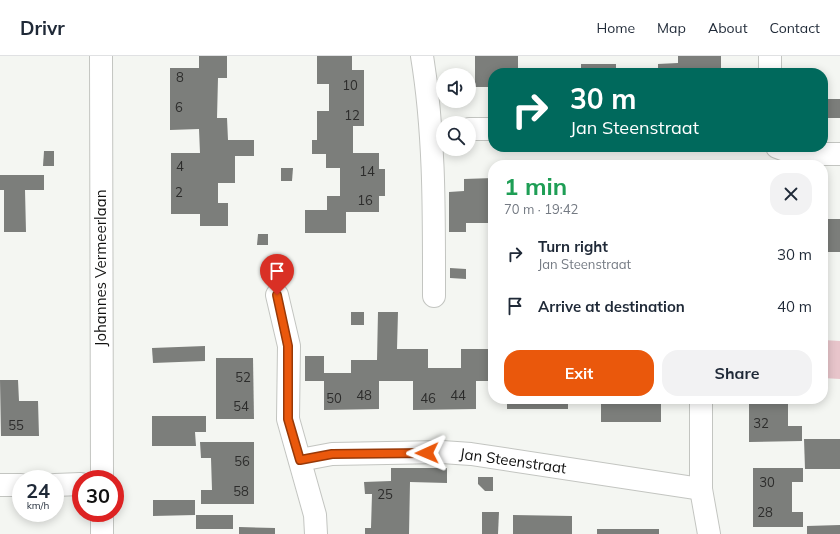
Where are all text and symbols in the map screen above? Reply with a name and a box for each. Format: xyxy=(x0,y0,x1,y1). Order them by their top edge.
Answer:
text: Drivr xyxy=(20,16,65,40)
text: Home xyxy=(596,19,635,37)
text: Map xyxy=(657,19,686,37)
text: About xyxy=(708,19,748,37)
text: Contact xyxy=(770,19,820,37)
map controls xyxy=(436,68,476,156)
button: sound xyxy=(436,68,476,108)
house number: 8 xyxy=(176,69,184,85)
house number: 10 xyxy=(342,77,358,93)
text: 30 m xyxy=(570,81,636,116)
icon: right xyxy=(504,84,556,136)
house number: 6 xyxy=(175,99,183,115)
house number: 12 xyxy=(344,107,360,123)
button: search xyxy=(436,116,476,156)
text: Jan Steenstraat xyxy=(570,116,699,139)
house number: 4 xyxy=(176,158,184,174)
house number: 14 xyxy=(359,163,375,179)
text: 1 min xyxy=(504,171,567,201)
button: close xyxy=(770,173,812,215)
house number: 2 xyxy=(175,184,183,200)
street label: Johannes Vermeerlaan xyxy=(91,190,110,346)
house number: 16 xyxy=(357,192,373,208)
text: 70 m · 19:42 xyxy=(504,201,578,217)
text: Turn right xyxy=(538,237,608,256)
icon: right xyxy=(504,243,526,265)
text: 30 m xyxy=(777,245,812,264)
pin xyxy=(260,254,294,295)
text: Jan Steenstraat xyxy=(538,256,631,272)
icon: arrive xyxy=(266,260,288,282)
icon: arrive xyxy=(504,295,526,317)
text: Arrive at destination xyxy=(538,297,685,316)
text: 40 m xyxy=(777,297,812,316)
button: Exit xyxy=(504,350,654,396)
button: Share xyxy=(662,350,812,396)
house number: 52 xyxy=(235,369,251,385)
house number: 48 xyxy=(356,387,372,403)
house number: 44 xyxy=(450,387,466,403)
house number: 50 xyxy=(326,390,342,406)
house number: 46 xyxy=(420,390,436,406)
house number: 54 xyxy=(233,398,249,414)
house number: 32 xyxy=(753,415,769,431)
house number: 55 xyxy=(8,417,24,433)
position arrow xyxy=(406,432,448,474)
street label: Jan Steenstraat xyxy=(459,444,568,477)
house number: 56 xyxy=(234,453,250,469)
speed limit sign: 30 xyxy=(72,470,124,522)
house number: 30 xyxy=(759,474,775,490)
text: 24 xyxy=(26,478,50,503)
house number: 58 xyxy=(233,483,249,499)
house number: 25 xyxy=(377,486,393,502)
text: km/h xyxy=(27,499,49,512)
house number: 28 xyxy=(757,504,773,520)

